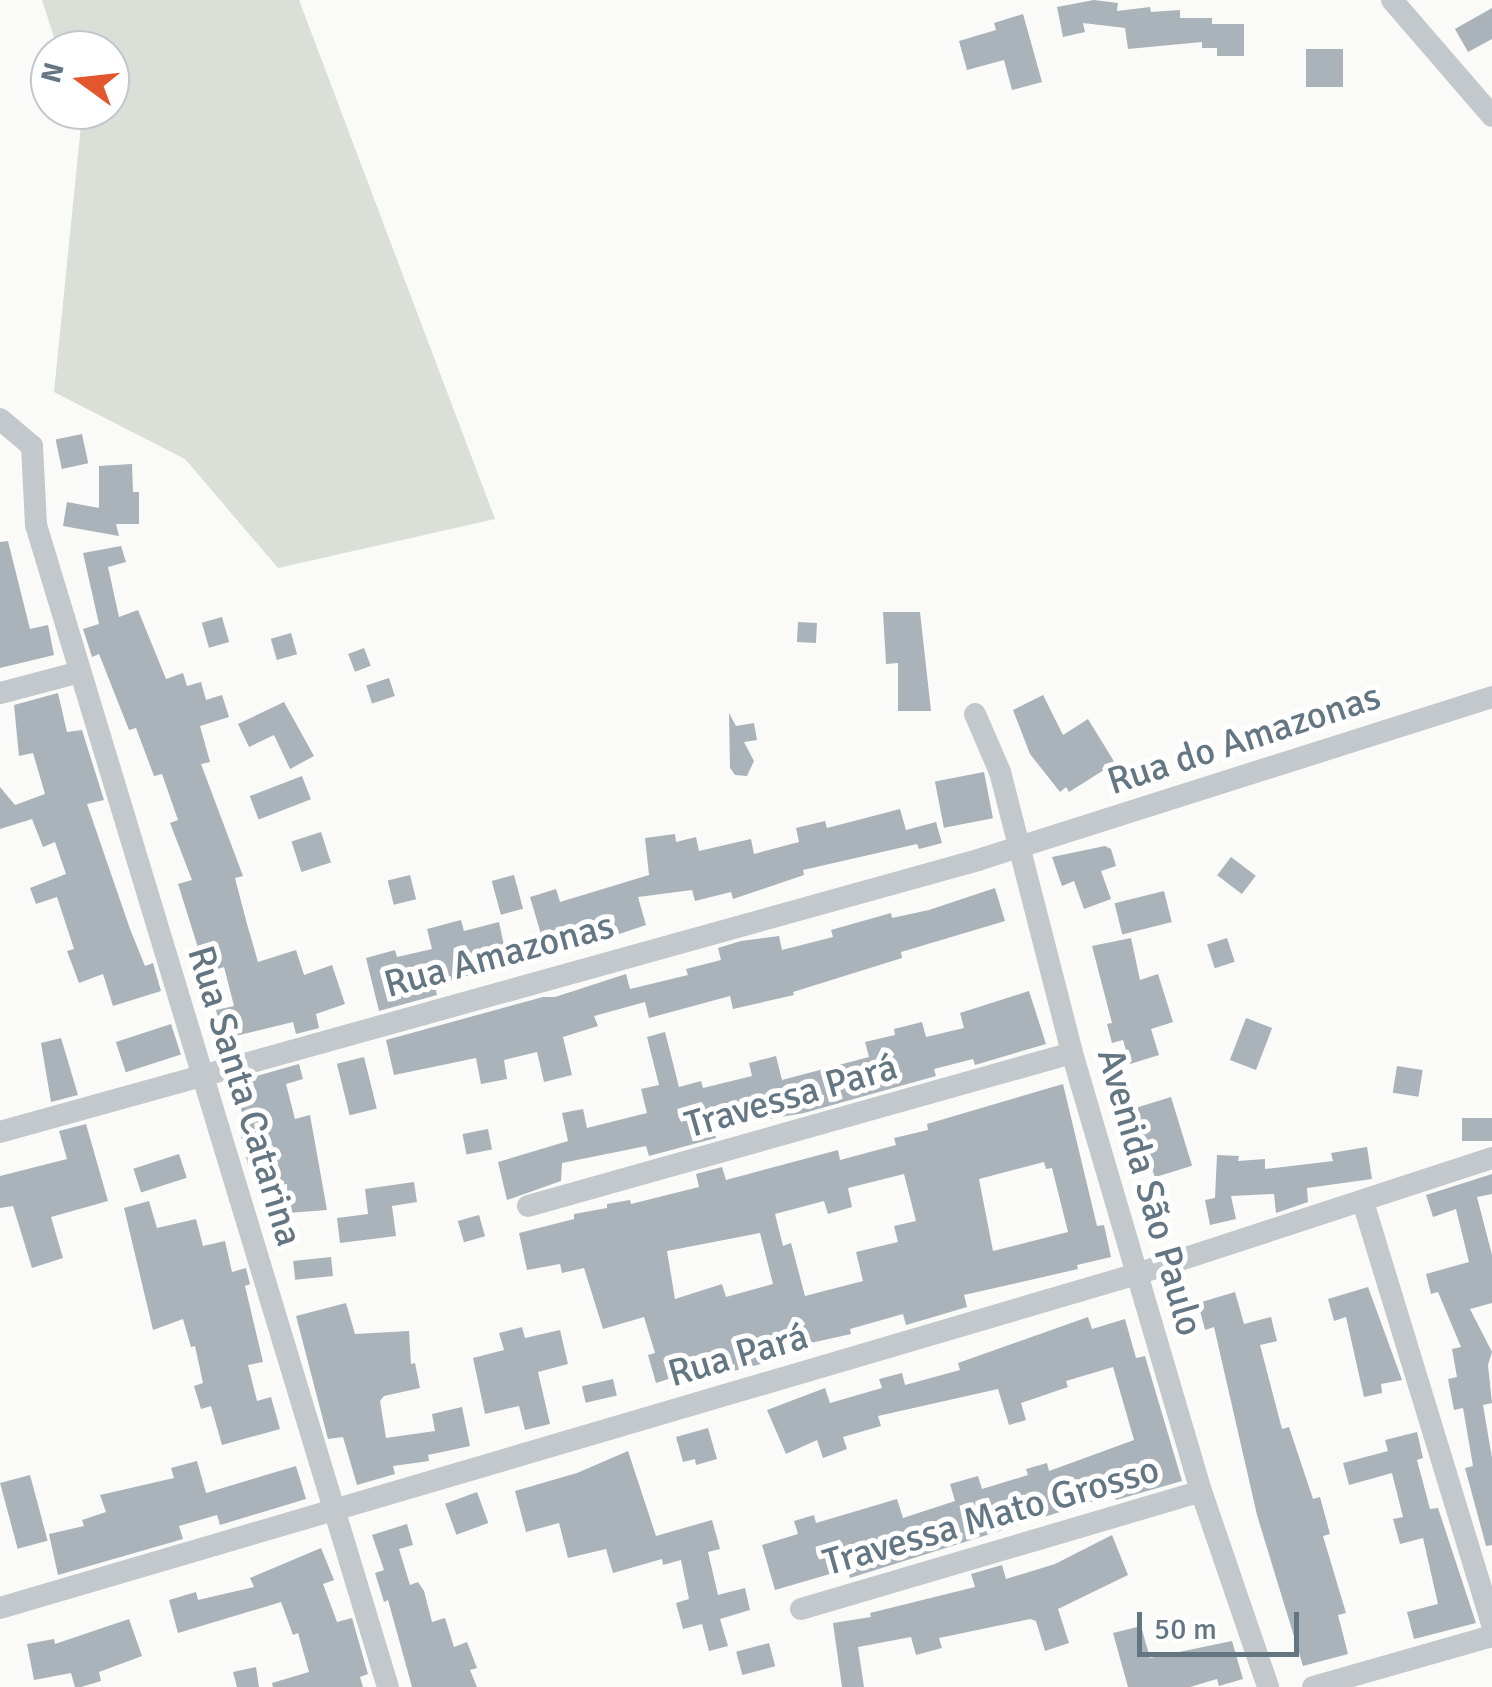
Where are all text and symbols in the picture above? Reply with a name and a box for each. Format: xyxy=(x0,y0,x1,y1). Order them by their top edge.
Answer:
north arrow xyxy=(30,30,130,130)
text: N xyxy=(34,59,72,87)
street label: Rua do Amazonas xyxy=(1102,673,1386,805)
street label: Rua Amazonas xyxy=(379,902,619,1008)
street label: Rua Santa Catarina xyxy=(178,940,312,1252)
street label: Avenida São Paulo xyxy=(1087,1043,1213,1341)
street label: Travessa Pará xyxy=(680,1044,902,1148)
street label: Rua Pará xyxy=(663,1313,813,1397)
street label: Travessa Mato Grosso xyxy=(818,1446,1164,1586)
scale bar xyxy=(1142,1592,1304,1654)
text: 50 m xyxy=(1154,1611,1217,1648)

